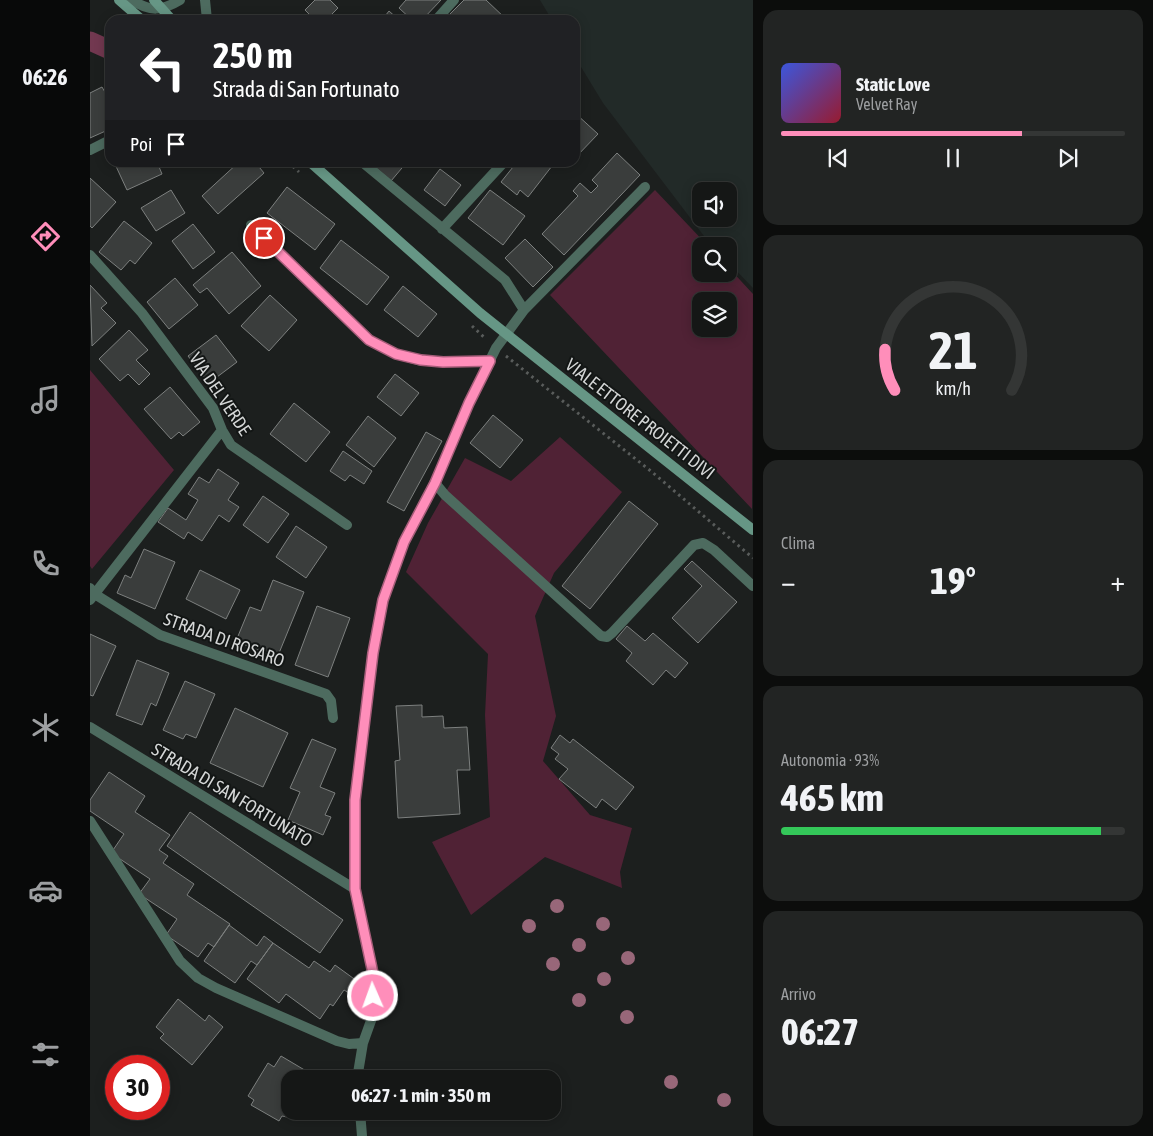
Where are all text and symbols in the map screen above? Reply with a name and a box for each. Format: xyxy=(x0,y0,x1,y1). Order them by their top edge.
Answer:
icon: left xyxy=(130,35,195,100)
text: 250 m xyxy=(213,35,292,75)
text: 06:26 xyxy=(22,64,68,90)
text: Static Love xyxy=(856,73,930,95)
text: Strada di San Fortunato xyxy=(213,76,400,102)
text: Velvet Ray xyxy=(856,95,917,113)
icon: arrive xyxy=(162,130,190,158)
text: Poi xyxy=(130,133,152,155)
icon: previous xyxy=(824,144,852,172)
icon: pause xyxy=(939,144,967,172)
icon: next xyxy=(1054,144,1082,172)
map controls xyxy=(692,182,737,337)
button: sound xyxy=(692,182,737,227)
pin xyxy=(243,217,285,259)
icon: directions xyxy=(28,219,63,254)
icon: arrive xyxy=(250,224,278,252)
button: search xyxy=(692,237,737,282)
button: layers xyxy=(692,292,737,337)
text: 21 xyxy=(929,320,977,380)
street label: VIA DEL VERDE xyxy=(185,348,256,439)
street label: VIALE ETTORE PROIETTI DIVI xyxy=(562,354,719,483)
text: km/h xyxy=(935,378,971,399)
icon: music xyxy=(28,382,63,417)
text: Clima xyxy=(781,534,815,552)
icon: phone xyxy=(28,546,63,581)
text: 19° xyxy=(930,559,976,602)
text: − xyxy=(781,565,796,597)
text: + xyxy=(1110,565,1125,597)
street label: STRADA DI ROSARO xyxy=(161,608,287,671)
icon: climate xyxy=(28,710,63,745)
street label: STRADA DI SAN FORTUNATO xyxy=(148,738,316,851)
text: Autonomia · 93% xyxy=(781,751,879,769)
text: 465 km xyxy=(781,776,884,819)
icon: car xyxy=(28,873,63,908)
position arrow xyxy=(346,969,398,1021)
text: Arrivo xyxy=(781,985,816,1003)
text: 06:27 xyxy=(781,1010,859,1053)
icon: filters xyxy=(28,1037,63,1072)
speed limit sign: 30 xyxy=(105,1055,170,1120)
text: 06:27 · 1 min · 350 m xyxy=(351,1084,491,1106)

